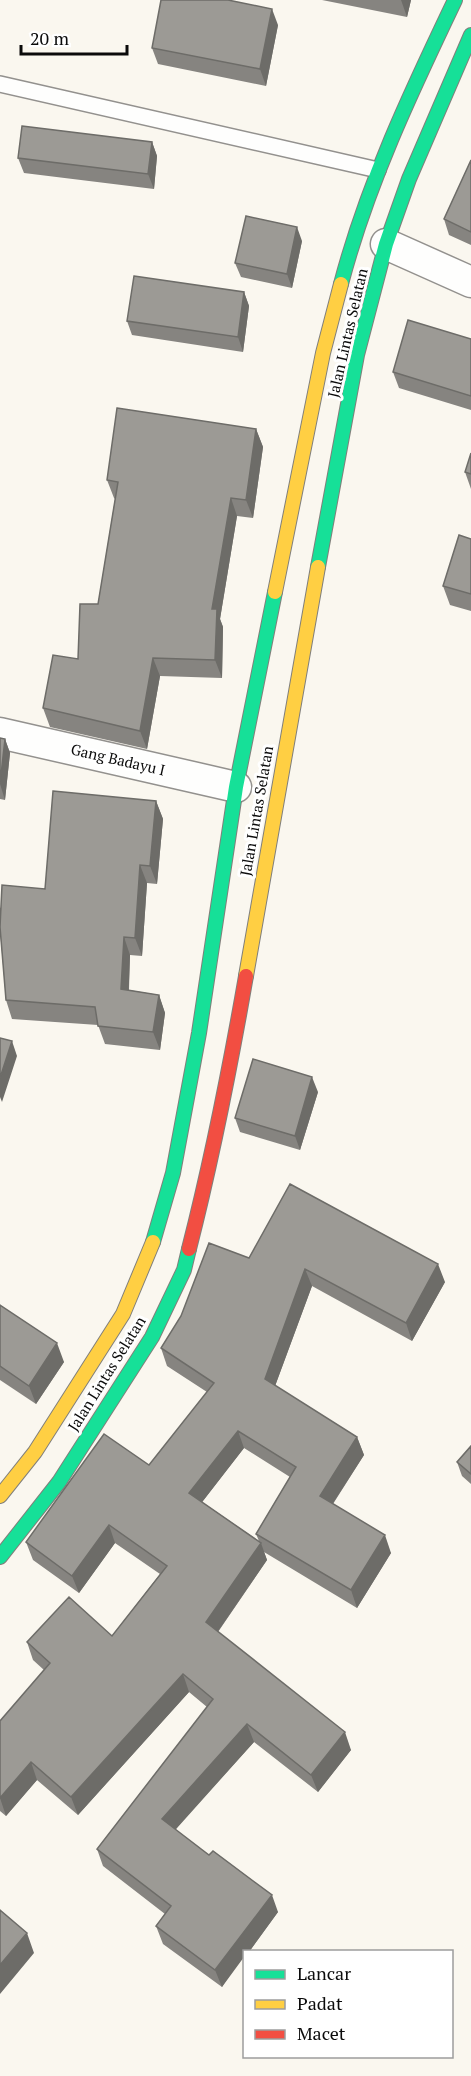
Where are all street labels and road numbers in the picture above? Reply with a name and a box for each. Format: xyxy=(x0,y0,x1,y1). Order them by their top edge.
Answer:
street label: Jalan Lintas Selatan xyxy=(322,266,372,399)
street label: Gang Badayu I xyxy=(69,738,167,780)
street label: Jalan Lintas Selatan xyxy=(235,744,277,878)
street label: Jalan Lintas Selatan xyxy=(63,1312,150,1435)

